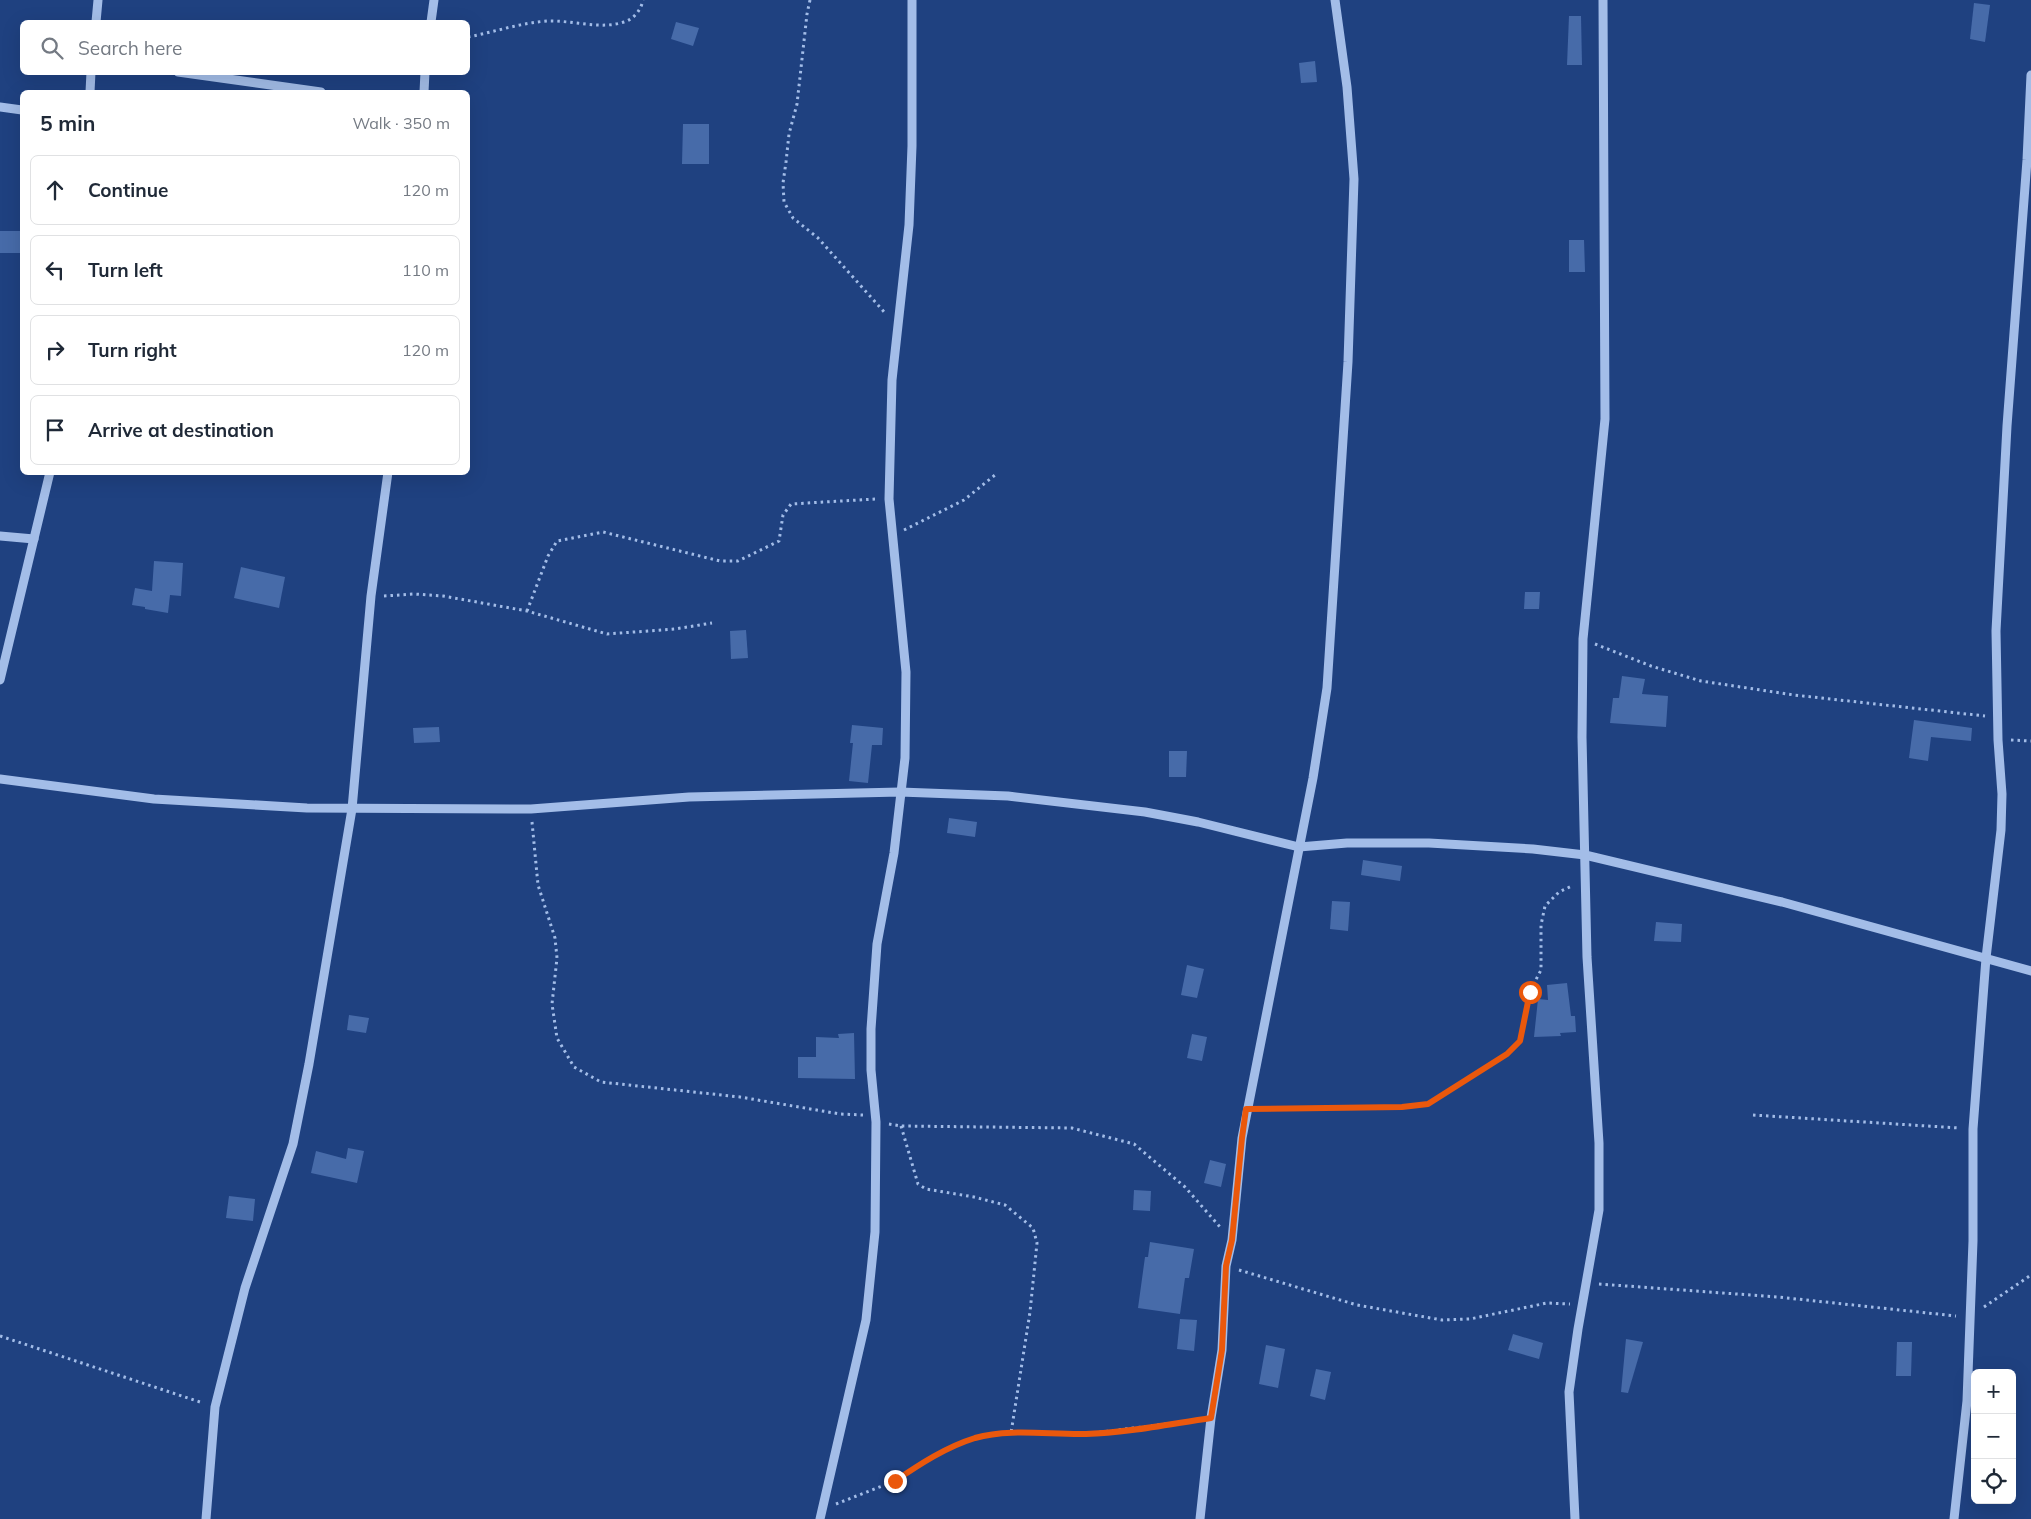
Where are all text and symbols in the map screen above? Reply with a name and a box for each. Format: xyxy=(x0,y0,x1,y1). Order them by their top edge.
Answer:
search box xyxy=(20,20,470,75)
icon: search xyxy=(38,34,66,62)
text: Search here xyxy=(78,36,182,60)
text: 5 min xyxy=(40,110,95,136)
text: Walk · 350 m xyxy=(352,113,450,133)
icon: ahead xyxy=(41,176,69,204)
text: Continue xyxy=(88,178,168,202)
text: 120 m xyxy=(402,180,449,200)
icon: left xyxy=(41,256,69,284)
text: Turn left xyxy=(88,258,163,282)
text: 110 m xyxy=(402,260,449,280)
icon: right xyxy=(41,336,69,364)
text: Turn right xyxy=(88,338,177,362)
text: 120 m xyxy=(402,340,449,360)
icon: arrive xyxy=(41,416,69,444)
text: Arrive at destination xyxy=(88,418,274,442)
route start xyxy=(1519,981,1542,1004)
map controls xyxy=(1971,1369,2016,1504)
button: + xyxy=(1971,1369,2016,1414)
button: − xyxy=(1971,1414,2016,1459)
button: locate xyxy=(1971,1459,2016,1504)
route end xyxy=(884,1470,907,1493)

